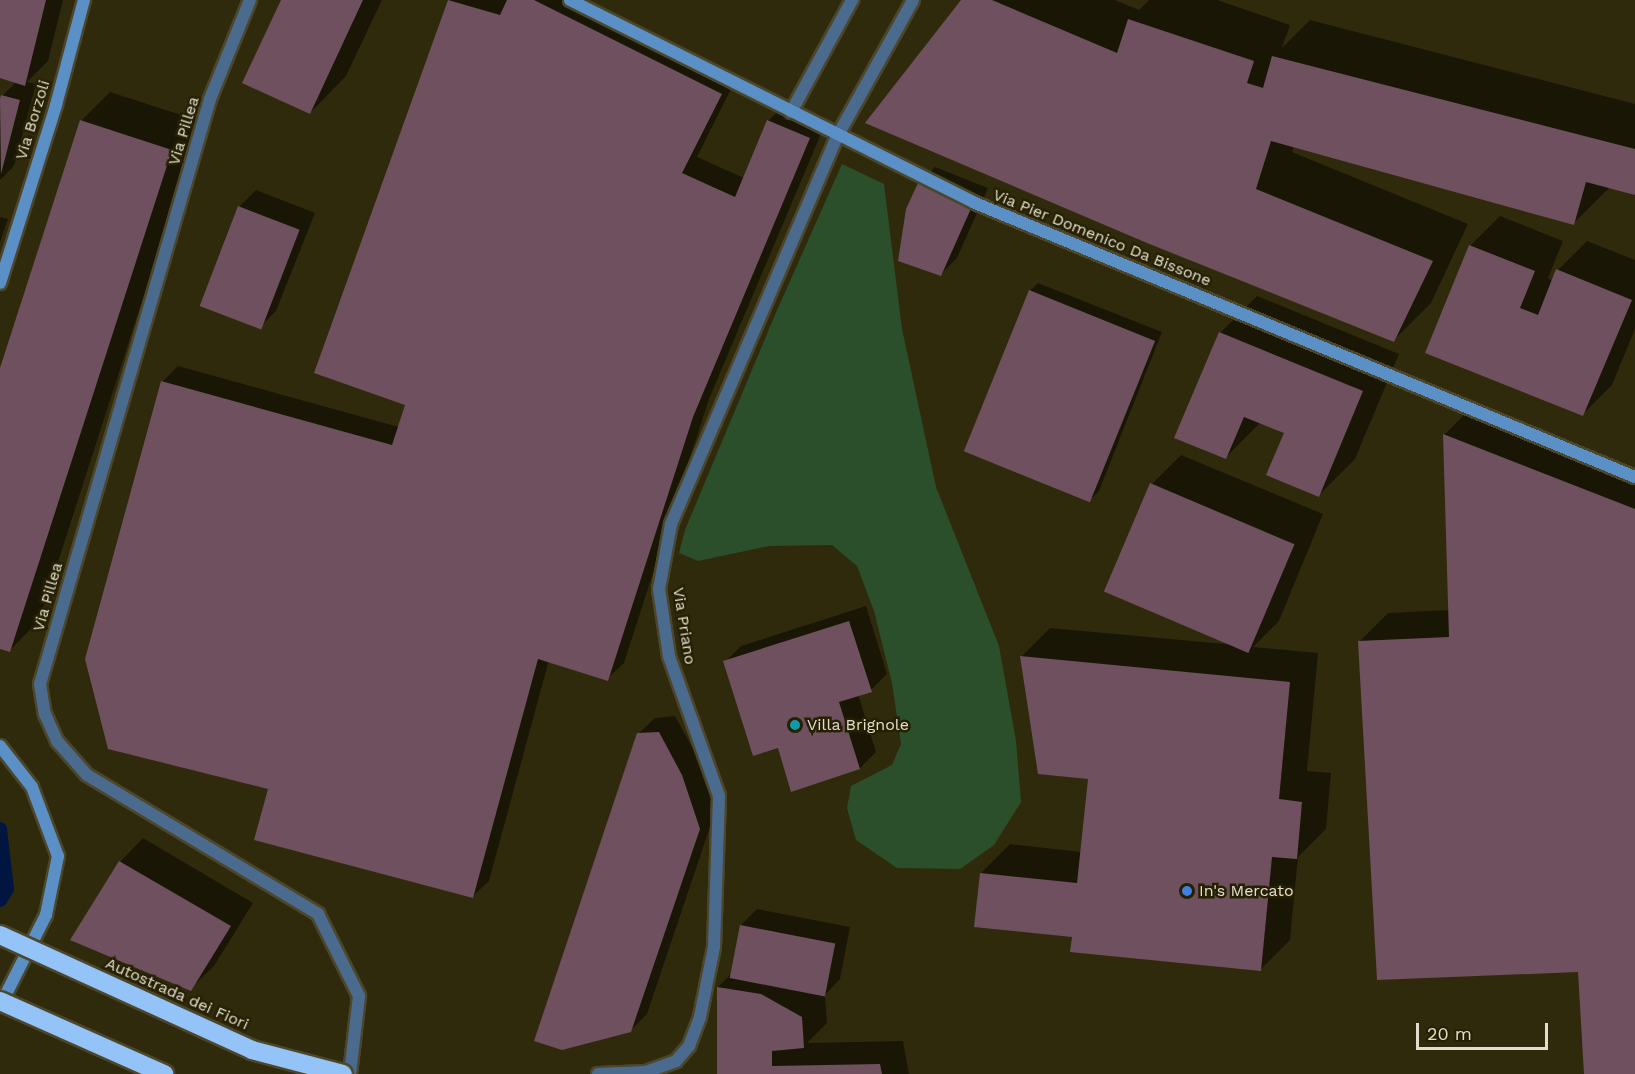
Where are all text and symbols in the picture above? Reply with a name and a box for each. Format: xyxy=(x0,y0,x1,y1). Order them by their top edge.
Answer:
street label: Via Borzoli xyxy=(12,78,54,162)
street label: Via Pillea xyxy=(164,94,204,168)
street label: Via Pier Domenico Da Bissone xyxy=(990,185,1214,291)
street label: Via Pillea xyxy=(29,560,67,634)
street label: Via Priano xyxy=(668,586,700,666)
place label: Villa Brignole xyxy=(807,715,909,735)
marker: Villa Brignole xyxy=(788,718,802,732)
place label: In's Mercato xyxy=(1199,881,1294,901)
marker: In's Mercato xyxy=(1180,884,1194,898)
street label: Autostrada dei Fiori xyxy=(102,954,252,1034)
scale bar xyxy=(1419,1011,1551,1049)
text: 20 m xyxy=(1427,1023,1472,1044)

